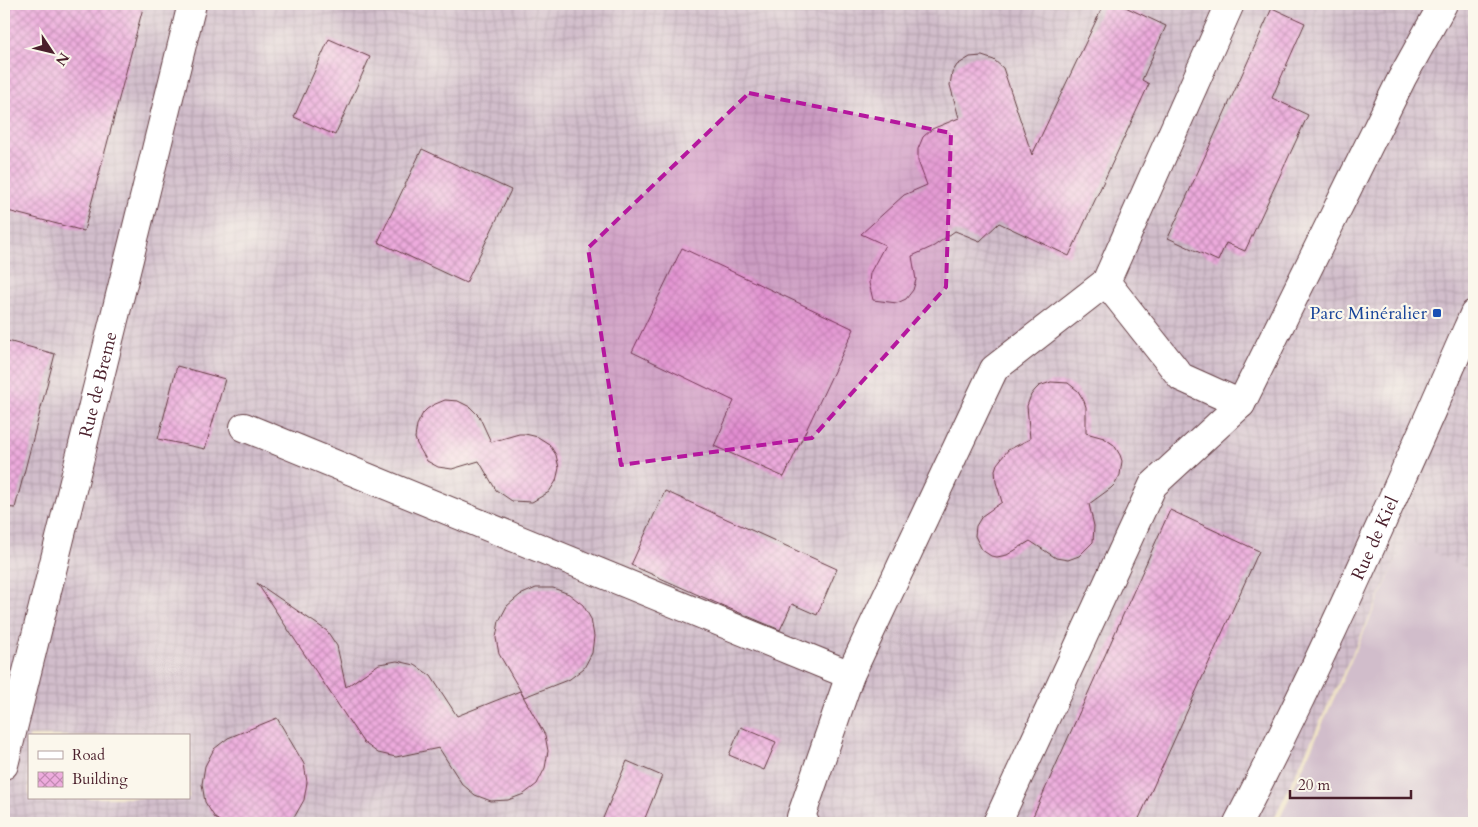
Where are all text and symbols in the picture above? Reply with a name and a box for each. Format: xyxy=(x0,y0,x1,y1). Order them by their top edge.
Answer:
north arrow xyxy=(28,28,78,78)
text: N xyxy=(51,49,74,70)
place label: Parc Minéralier xyxy=(1310,301,1427,326)
marker: Parc Minéralier xyxy=(1431,307,1443,319)
street label: Rue de Breme xyxy=(73,329,124,440)
street label: Rue de Kiel xyxy=(1345,492,1405,584)
legend xyxy=(28,734,190,800)
text: Road xyxy=(72,745,105,765)
scale bar xyxy=(1290,767,1412,799)
text: Building xyxy=(72,769,128,789)
text: 20 m xyxy=(1298,775,1330,795)

